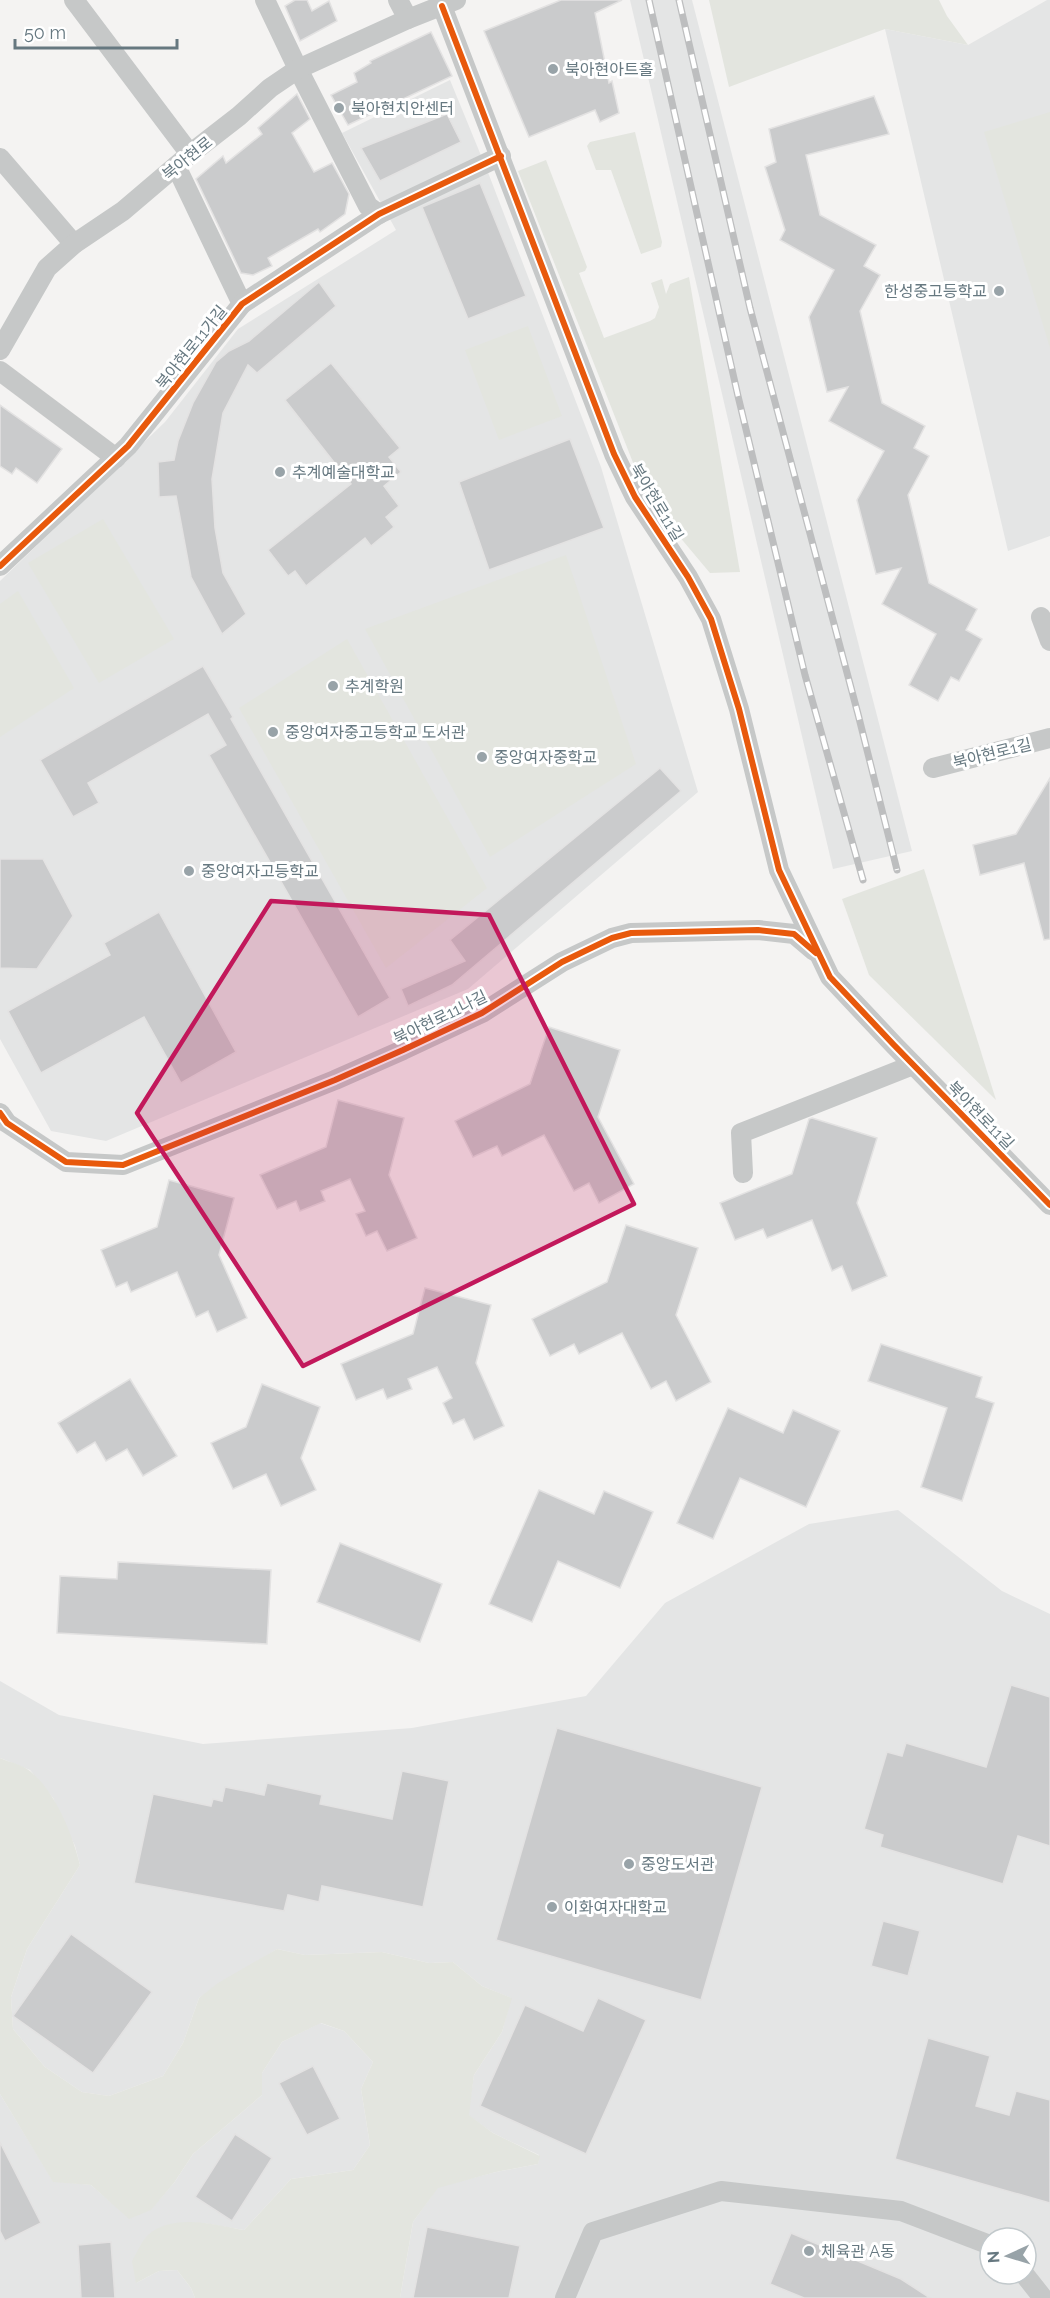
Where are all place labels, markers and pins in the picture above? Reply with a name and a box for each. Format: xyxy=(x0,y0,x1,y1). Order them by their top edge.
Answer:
place label: 북아현아트홀 xyxy=(565,60,654,79)
marker: 북아현아트홀 xyxy=(546,62,560,76)
place label: 북아현치안센터 xyxy=(351,99,454,118)
marker: 북아현치안센터 xyxy=(332,101,346,115)
place label: 한성중고등학교 xyxy=(884,282,987,301)
marker: 한성중고등학교 xyxy=(992,284,1006,298)
place label: 추계예술대학교 xyxy=(292,463,395,482)
marker: 추계예술대학교 xyxy=(273,465,287,479)
place label: 추계학원 xyxy=(345,677,404,696)
marker: 추계학원 xyxy=(326,679,340,693)
place label: 중앙여자중고등학교 도서관 xyxy=(285,723,466,742)
marker: 중앙여자중고등학교 도서관 xyxy=(266,725,280,739)
place label: 중앙여자중학교 xyxy=(494,748,597,767)
marker: 중앙여자중학교 xyxy=(475,750,489,764)
place label: 중앙여자고등학교 xyxy=(201,862,319,881)
marker: 중앙여자고등학교 xyxy=(182,864,196,878)
place label: 중앙도서관 xyxy=(641,1855,715,1874)
marker: 중앙도서관 xyxy=(622,1857,636,1871)
place label: 이화여자대학교 xyxy=(564,1898,667,1917)
marker: 이화여자대학교 xyxy=(545,1900,559,1914)
place label: 체육관 A동 xyxy=(821,2242,895,2261)
marker: 체육관 A동 xyxy=(802,2244,816,2258)

